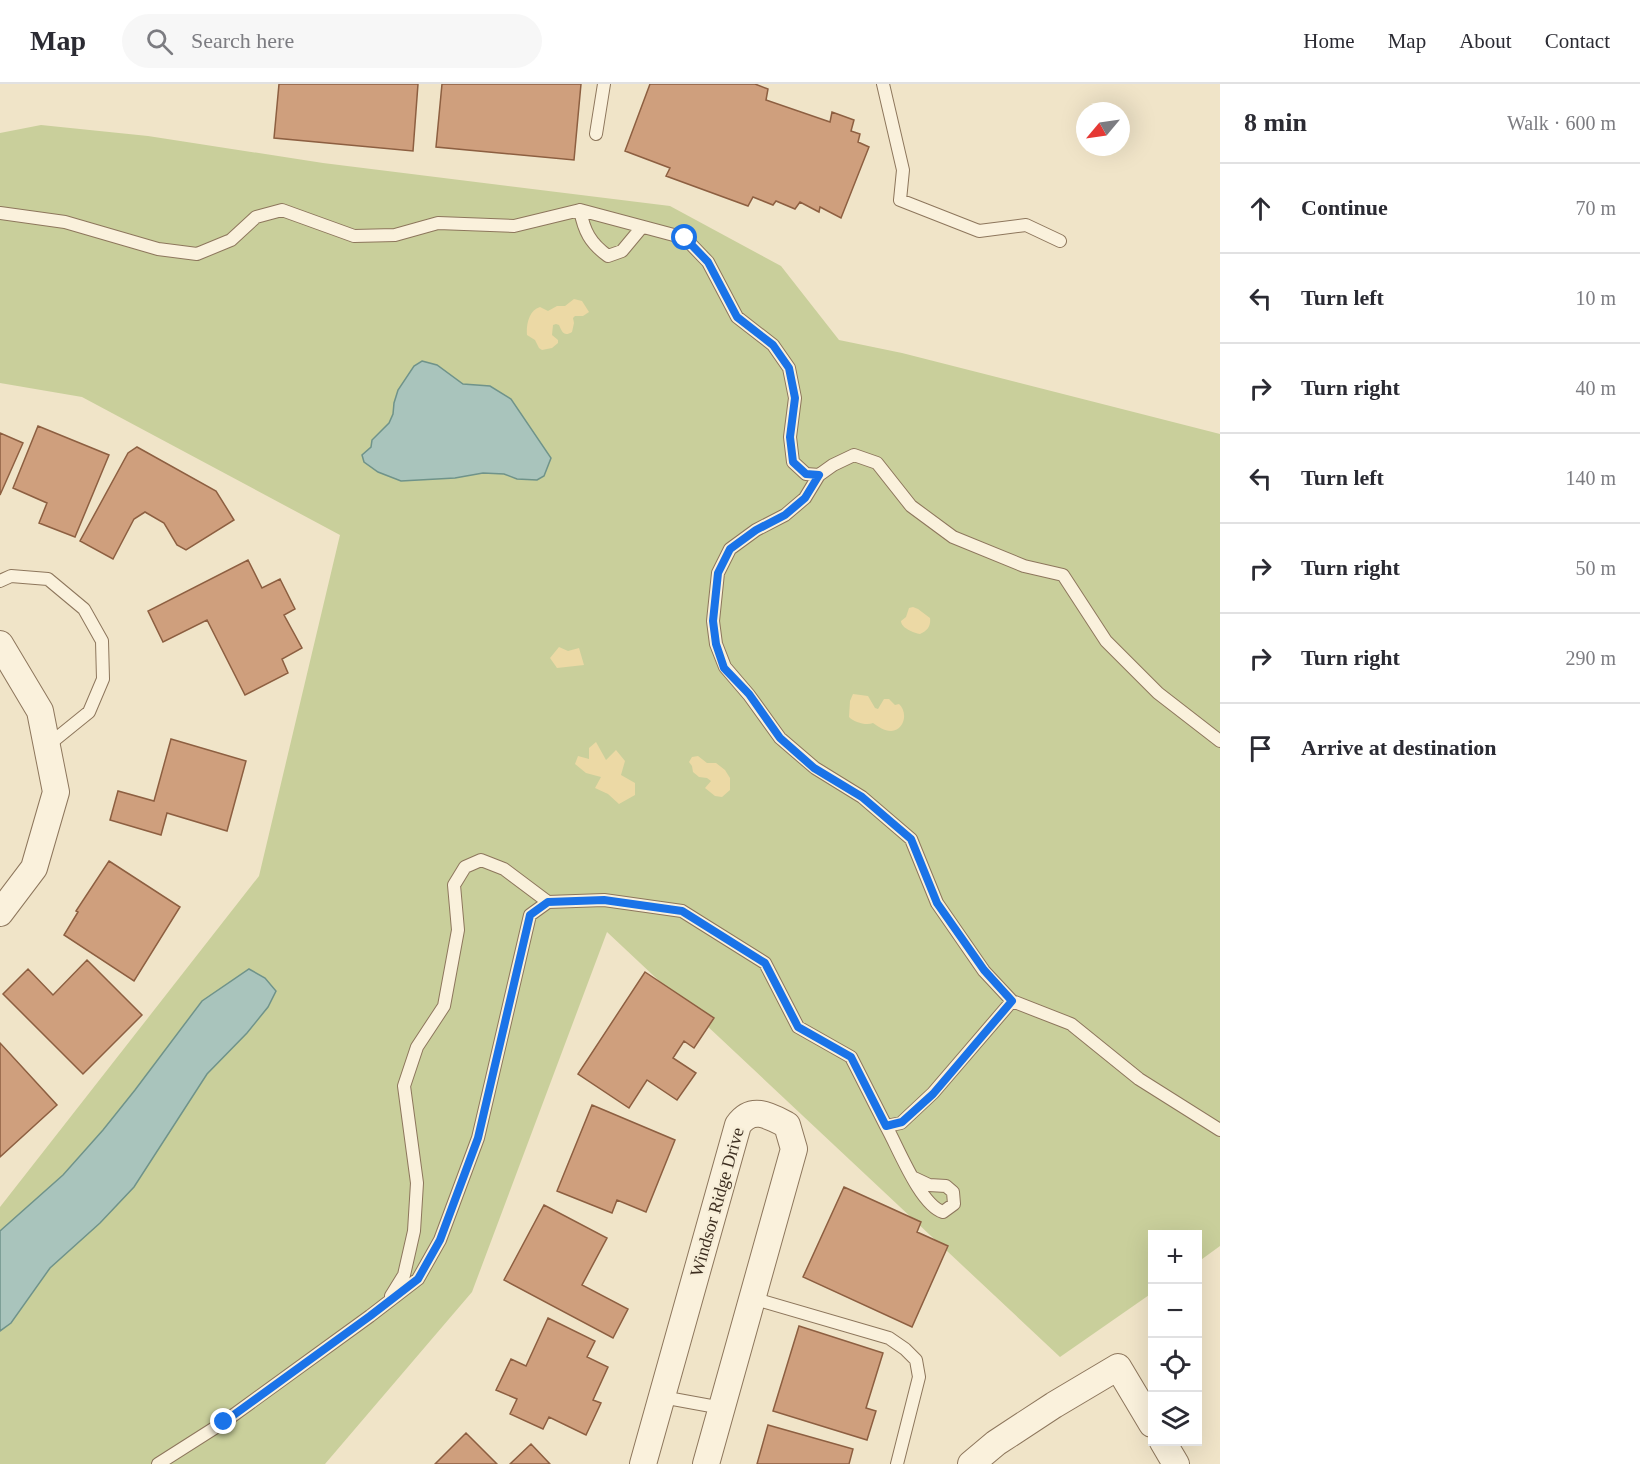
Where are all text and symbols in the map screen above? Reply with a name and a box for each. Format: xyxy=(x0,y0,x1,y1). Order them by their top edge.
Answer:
search box xyxy=(122,14,542,68)
text: Map xyxy=(30,25,86,56)
icon: search xyxy=(143,25,176,58)
text: Search here xyxy=(191,28,294,53)
text: Home xyxy=(1303,29,1355,53)
text: Map xyxy=(1388,29,1426,53)
text: About xyxy=(1459,29,1512,53)
text: Contact xyxy=(1545,29,1610,53)
north arrow xyxy=(1076,102,1130,156)
text: 8 min xyxy=(1244,108,1307,137)
text: Walk · 600 m xyxy=(1507,112,1616,134)
icon: ahead xyxy=(1244,192,1277,225)
text: Continue xyxy=(1301,195,1388,220)
text: 70 m xyxy=(1575,197,1616,219)
route start xyxy=(671,224,697,250)
icon: left xyxy=(1244,282,1277,315)
text: Turn left xyxy=(1301,285,1384,310)
text: 10 m xyxy=(1575,287,1616,309)
icon: right xyxy=(1244,372,1277,405)
text: Turn right xyxy=(1301,375,1400,400)
text: 40 m xyxy=(1575,377,1616,399)
icon: left xyxy=(1244,462,1277,495)
text: Turn left xyxy=(1301,465,1384,490)
text: 140 m xyxy=(1565,467,1616,489)
icon: right xyxy=(1244,552,1277,585)
text: Turn right xyxy=(1301,555,1400,580)
text: 50 m xyxy=(1575,557,1616,579)
icon: right xyxy=(1244,642,1277,675)
text: Turn right xyxy=(1301,645,1400,670)
text: 290 m xyxy=(1565,647,1616,669)
icon: arrive xyxy=(1244,732,1277,765)
text: Arrive at destination xyxy=(1301,735,1497,760)
street label: Windsor Ridge Drive xyxy=(686,1125,748,1279)
map controls xyxy=(1148,1230,1202,1446)
button: + xyxy=(1148,1230,1202,1284)
button: − xyxy=(1148,1284,1202,1338)
button: locate xyxy=(1148,1338,1202,1392)
button: layers xyxy=(1148,1392,1202,1446)
route end xyxy=(210,1408,236,1434)

